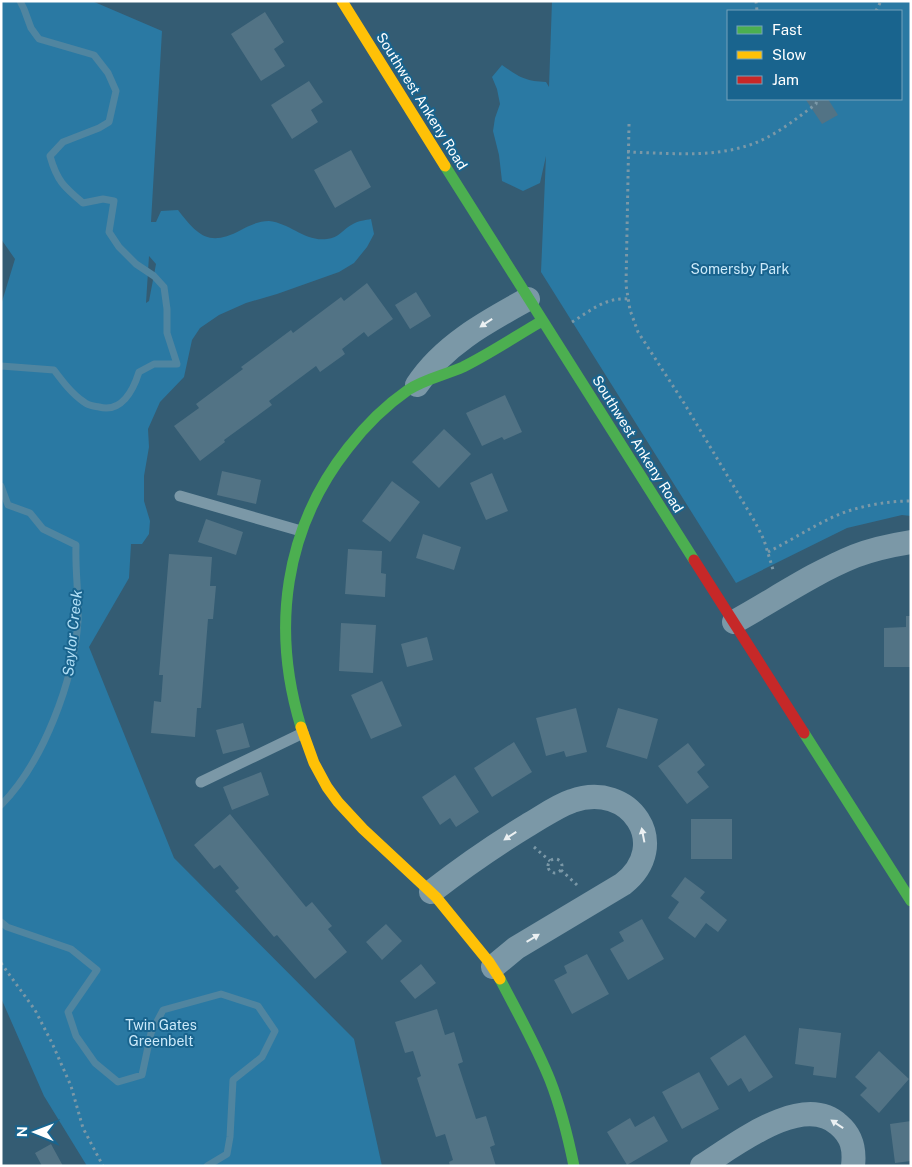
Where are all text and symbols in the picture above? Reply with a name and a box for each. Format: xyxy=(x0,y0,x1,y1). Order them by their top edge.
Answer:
legend xyxy=(727,10,902,100)
text: Fast xyxy=(772,21,802,38)
street label: Southwest Ankeny Road xyxy=(373,30,471,172)
text: Slow xyxy=(772,46,807,63)
text: Jam xyxy=(772,71,799,88)
park label: Somersby Park xyxy=(691,261,790,277)
one-way arrow xyxy=(479,319,493,328)
street label: Southwest Ankeny Road xyxy=(589,373,687,515)
water label: Saylor Creek xyxy=(59,588,85,677)
one-way arrow xyxy=(639,827,647,842)
one-way arrow xyxy=(503,832,517,841)
one-way arrow xyxy=(526,934,539,943)
park label: Twin Gates Greenbelt xyxy=(125,1017,197,1049)
north arrow xyxy=(10,1107,60,1157)
one-way arrow xyxy=(830,1119,844,1129)
text: N xyxy=(14,1126,30,1137)

